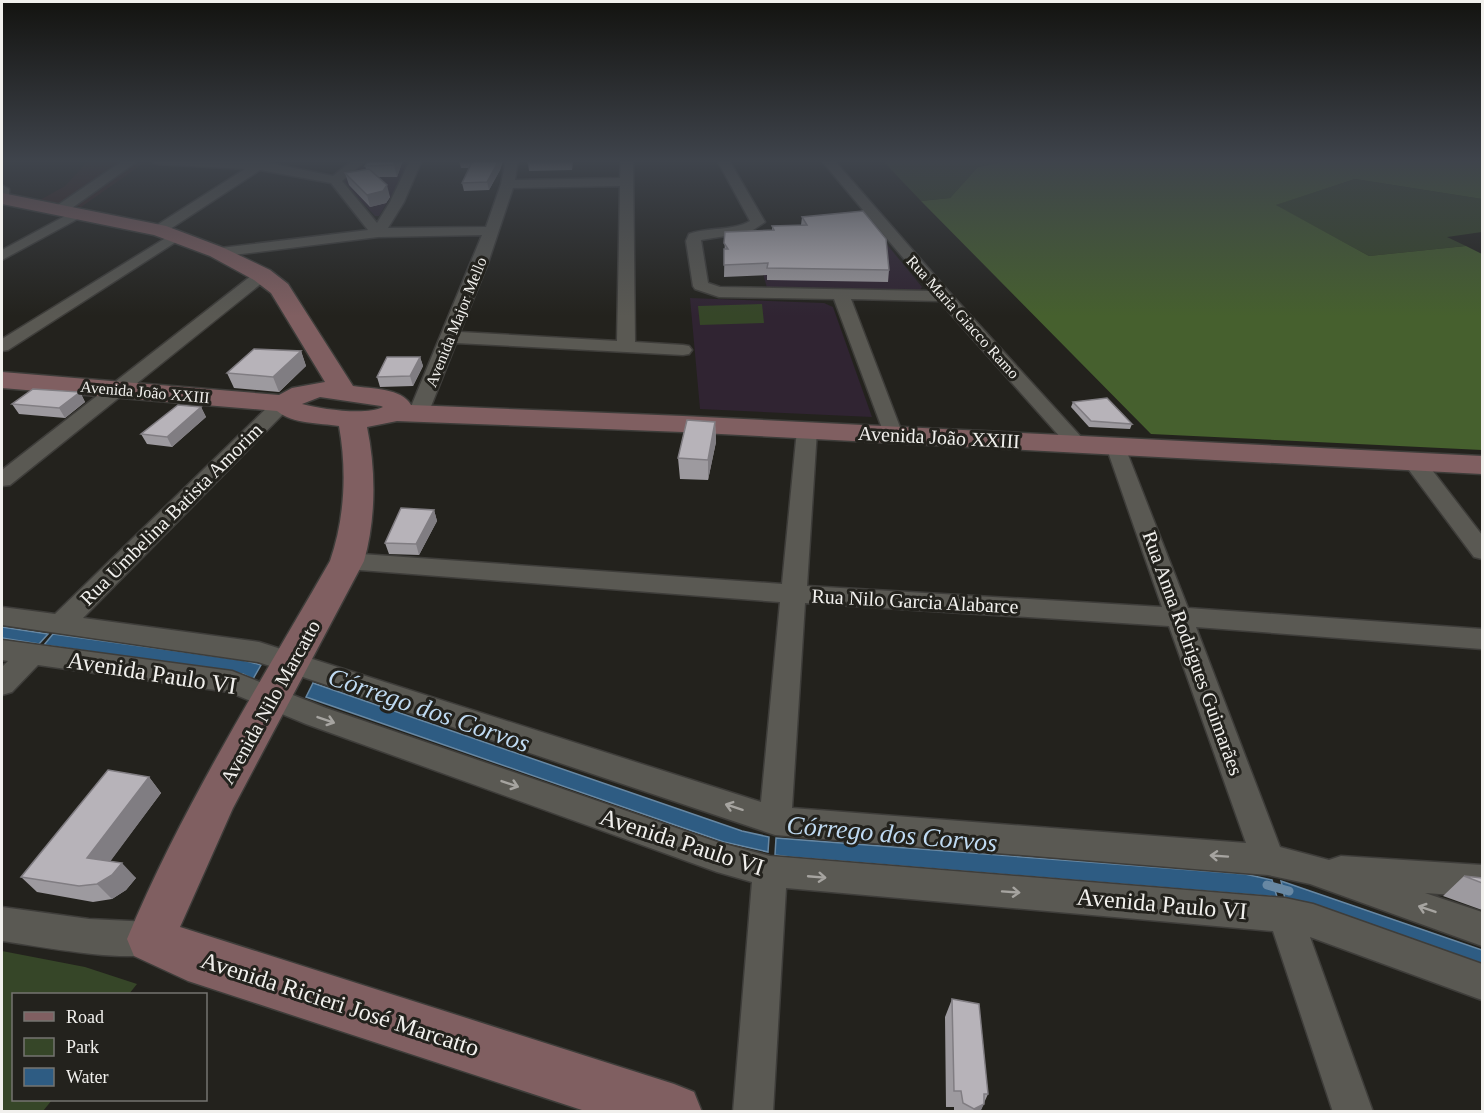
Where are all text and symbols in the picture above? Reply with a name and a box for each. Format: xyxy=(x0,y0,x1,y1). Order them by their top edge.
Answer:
street label: Rua Maria Giacco Ramo xyxy=(903,252,1023,382)
street label: Avenida Major Mello xyxy=(422,255,491,390)
street label: Avenida João XXIII xyxy=(80,378,210,406)
street label: Rua Umbelina Batista Amorim xyxy=(75,418,267,610)
street label: Avenida João XXIII xyxy=(858,422,1020,452)
street label: Rua Anna Rodrigues Guimarães xyxy=(1138,528,1248,779)
street label: Rua Nilo Garcia Alabarce xyxy=(811,585,1019,617)
street label: Avenida Nilo Marcatto xyxy=(216,616,324,788)
street label: Avenida Paulo VI xyxy=(65,647,239,699)
water label: Córrego dos Corvos xyxy=(324,662,534,758)
one-way arrow xyxy=(317,715,335,726)
one-way arrow xyxy=(501,780,519,791)
one-way arrow xyxy=(725,801,744,812)
street label: Avenida Paulo VI xyxy=(597,803,767,881)
water label: Córrego dos Corvos xyxy=(785,810,999,858)
one-way arrow xyxy=(1210,850,1230,861)
one-way arrow xyxy=(806,872,826,883)
street label: Avenida Paulo VI xyxy=(1076,884,1248,924)
one-way arrow xyxy=(1001,887,1021,898)
one-way arrow xyxy=(1418,903,1437,914)
street label: Avenida Ricieri José Marcatto xyxy=(198,947,482,1061)
legend xyxy=(12,993,207,1101)
text: Road xyxy=(66,1007,104,1027)
text: Park xyxy=(66,1037,99,1057)
text: Water xyxy=(66,1067,109,1087)

